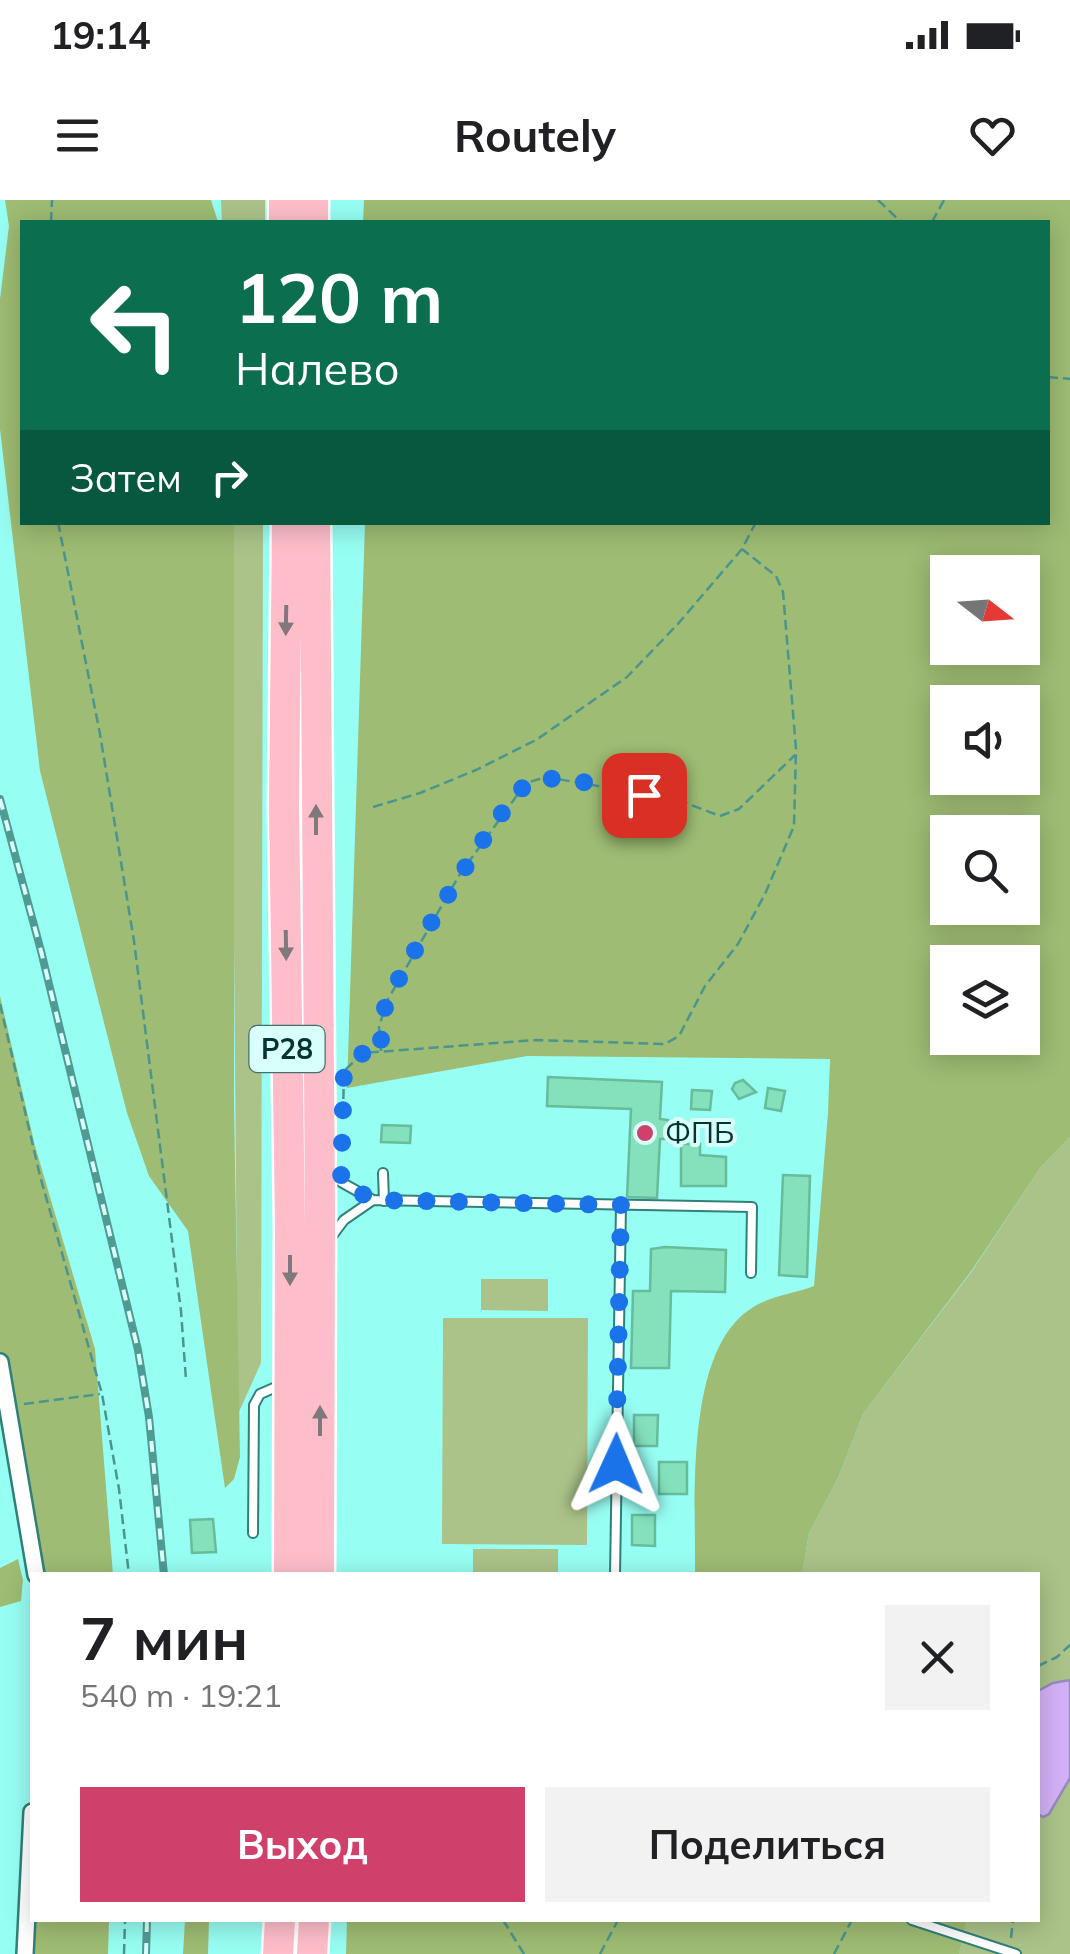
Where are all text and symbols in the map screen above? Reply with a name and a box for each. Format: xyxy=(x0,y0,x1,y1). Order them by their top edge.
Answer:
text: 19:14 xyxy=(50,11,151,59)
text: Routely xyxy=(454,107,616,163)
icon: menu xyxy=(50,108,105,163)
icon: heart xyxy=(965,108,1020,163)
text: 120 m xyxy=(235,253,443,341)
icon: left xyxy=(70,260,200,390)
text: Налево xyxy=(235,340,400,396)
icon: right xyxy=(202,450,257,505)
text: Затем xyxy=(70,454,182,502)
north arrow xyxy=(930,555,1040,665)
map controls xyxy=(930,555,1040,1055)
one-way arrow xyxy=(278,604,294,636)
button: sound xyxy=(930,685,1040,795)
pin xyxy=(602,753,687,838)
icon: arrive xyxy=(617,768,672,823)
one-way arrow xyxy=(308,803,324,835)
button: search xyxy=(930,815,1040,925)
one-way arrow xyxy=(278,929,294,961)
button: layers xyxy=(930,945,1040,1055)
road number: Р28 xyxy=(250,1026,324,1072)
place label: ФПБ xyxy=(665,1113,734,1151)
marker: ФПБ xyxy=(634,1122,656,1144)
one-way arrow xyxy=(282,1254,298,1286)
one-way arrow xyxy=(312,1404,328,1436)
position arrow xyxy=(564,1412,668,1516)
text: 7 мин xyxy=(80,1600,248,1675)
button: close xyxy=(885,1605,990,1710)
text: 540 m · 19:21 xyxy=(80,1675,282,1715)
button: Выход xyxy=(80,1787,525,1902)
button: Поделиться xyxy=(545,1787,990,1902)

